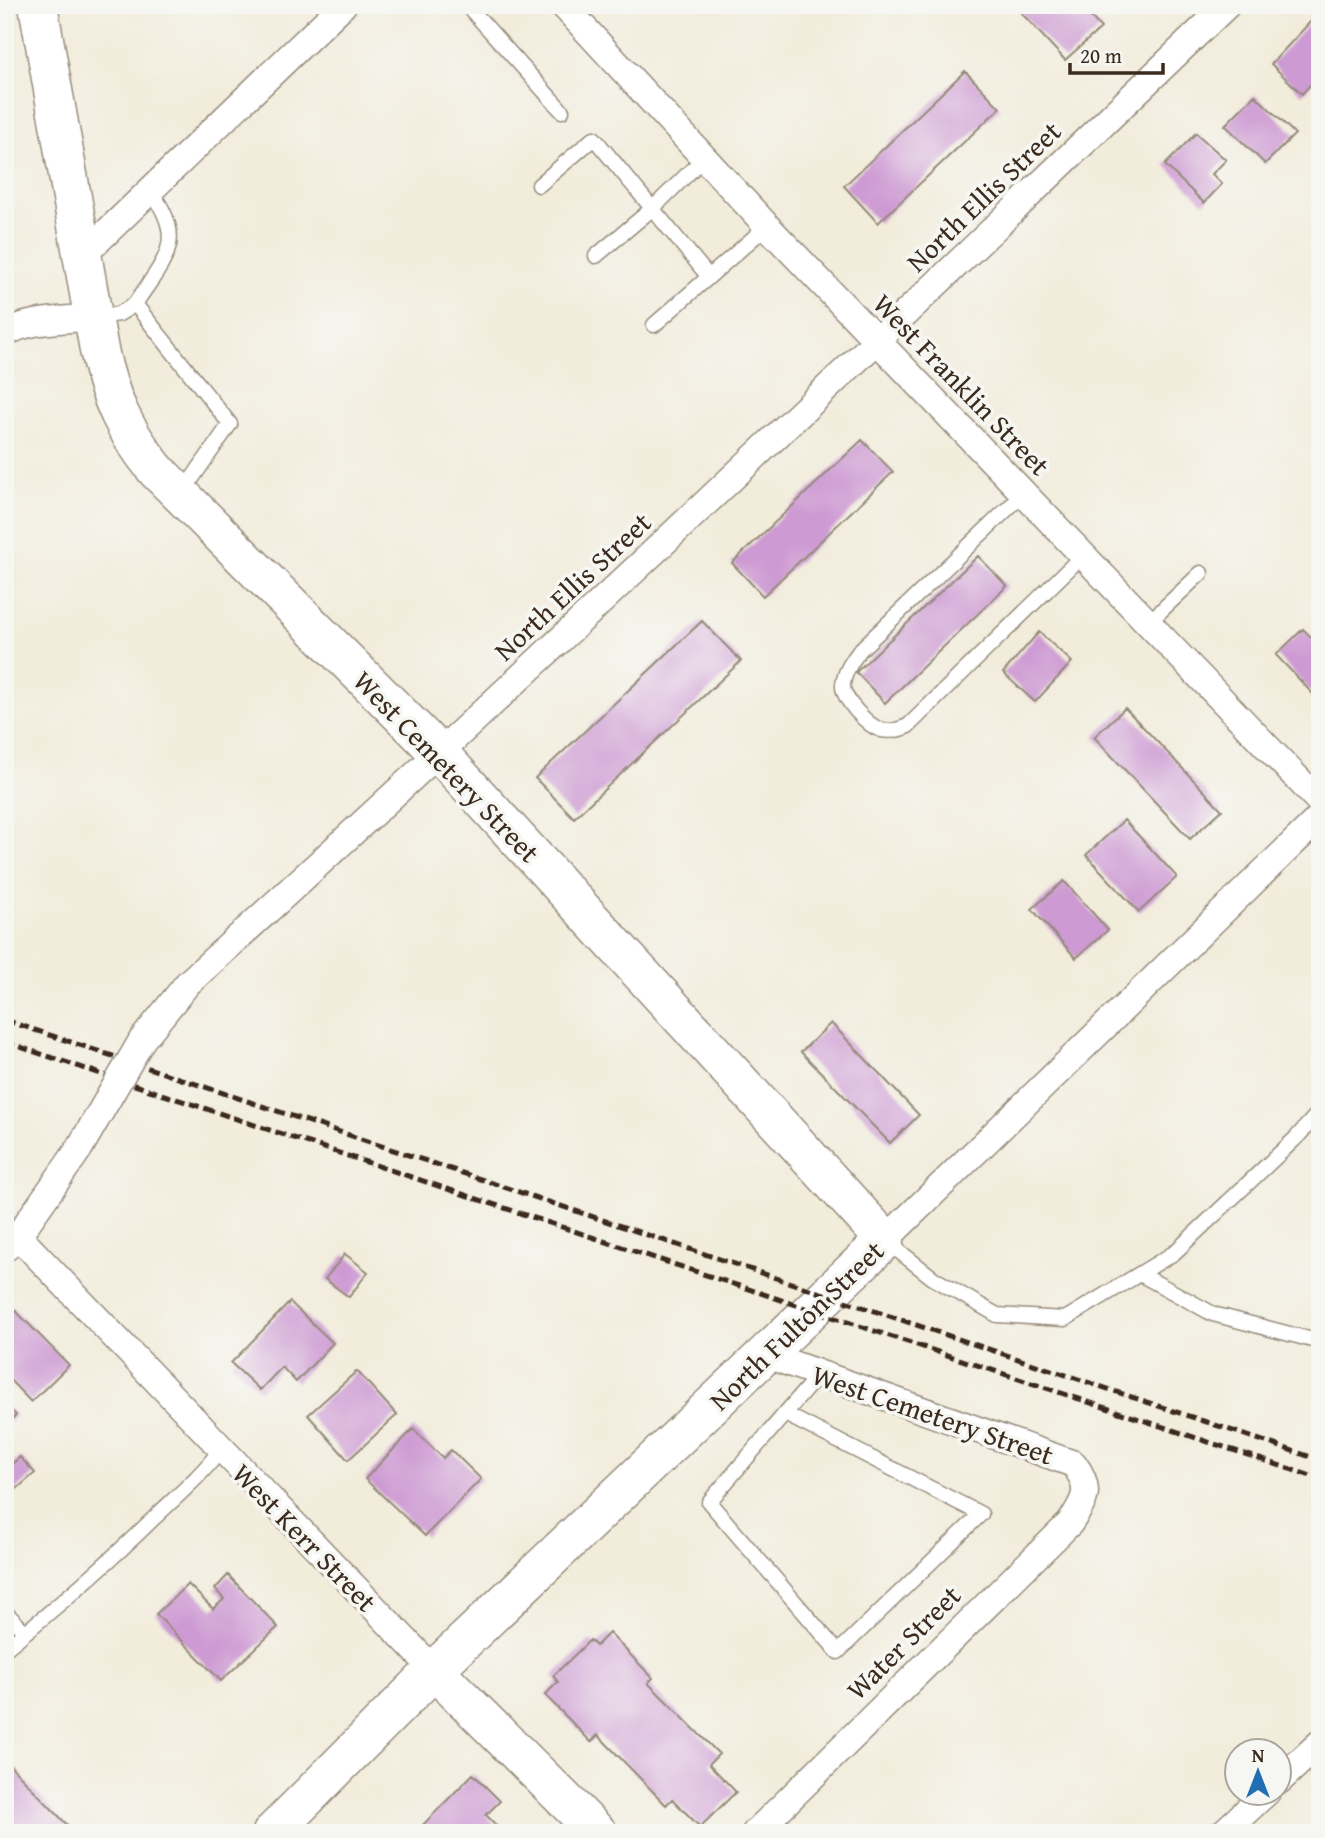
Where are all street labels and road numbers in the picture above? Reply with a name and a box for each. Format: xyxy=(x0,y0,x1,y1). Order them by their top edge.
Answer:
street label: North Ellis Street xyxy=(896,111,1070,281)
street label: West Franklin Street xyxy=(864,284,1060,484)
street label: North Ellis Street xyxy=(484,502,660,670)
street label: West Cemetery Street xyxy=(344,661,550,871)
street label: North Fulton Street xyxy=(699,1230,893,1419)
street label: West Cemetery Street xyxy=(807,1353,1059,1475)
street label: West Kerr Street xyxy=(223,1453,387,1621)
street label: Water Street xyxy=(836,1575,970,1709)

